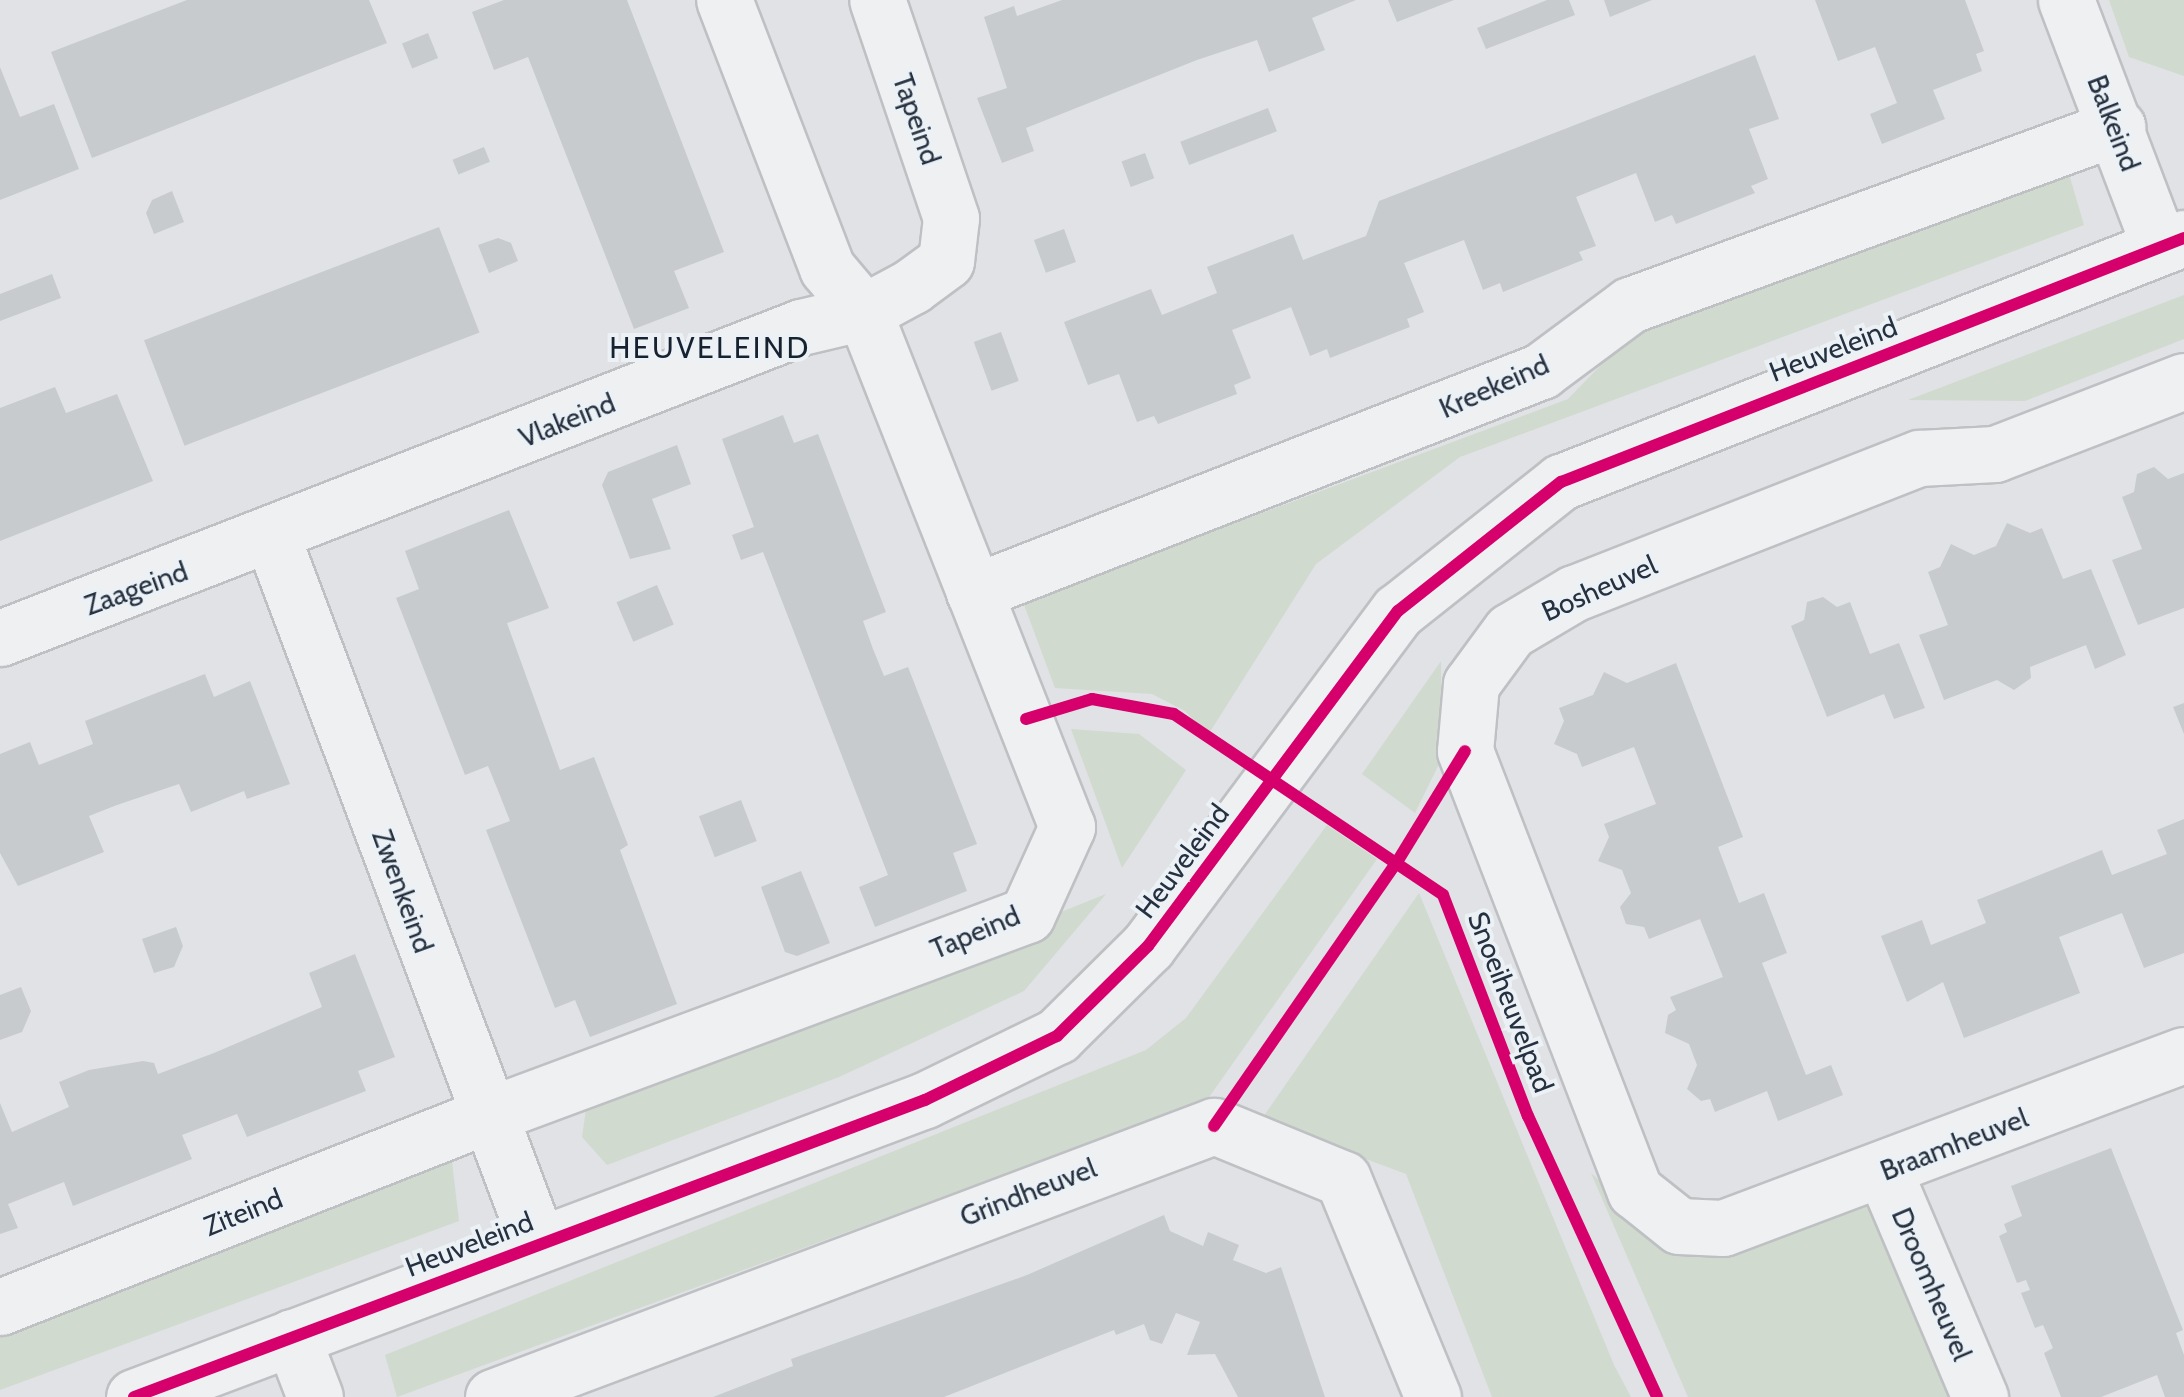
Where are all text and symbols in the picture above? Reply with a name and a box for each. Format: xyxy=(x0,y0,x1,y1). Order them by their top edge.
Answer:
street label: Tapeind xyxy=(886,69,948,169)
street label: Balkeind xyxy=(2080,70,2148,176)
street label: Heuveleind xyxy=(1764,309,1902,389)
district label: HEUVELEIND xyxy=(609,330,811,366)
street label: Kreekeind xyxy=(1434,347,1554,425)
street label: Vlakeind xyxy=(514,386,620,454)
street label: Bosheuvel xyxy=(1536,548,1662,628)
street label: Zaageind xyxy=(80,554,192,622)
street label: Heuveleind xyxy=(1128,797,1236,925)
street label: Zwenkeind xyxy=(365,825,441,957)
street label: Tapeind xyxy=(925,898,1025,966)
street label: Snoeiheuvelpad xyxy=(1461,907,1561,1097)
street label: Braamheuvel xyxy=(1875,1100,2033,1188)
street label: Grindheuvel xyxy=(955,1151,1101,1233)
street label: Ziteind xyxy=(199,1181,287,1243)
street label: Droomheuvel xyxy=(1885,1203,1979,1365)
street label: Heuveleind xyxy=(400,1204,538,1284)

